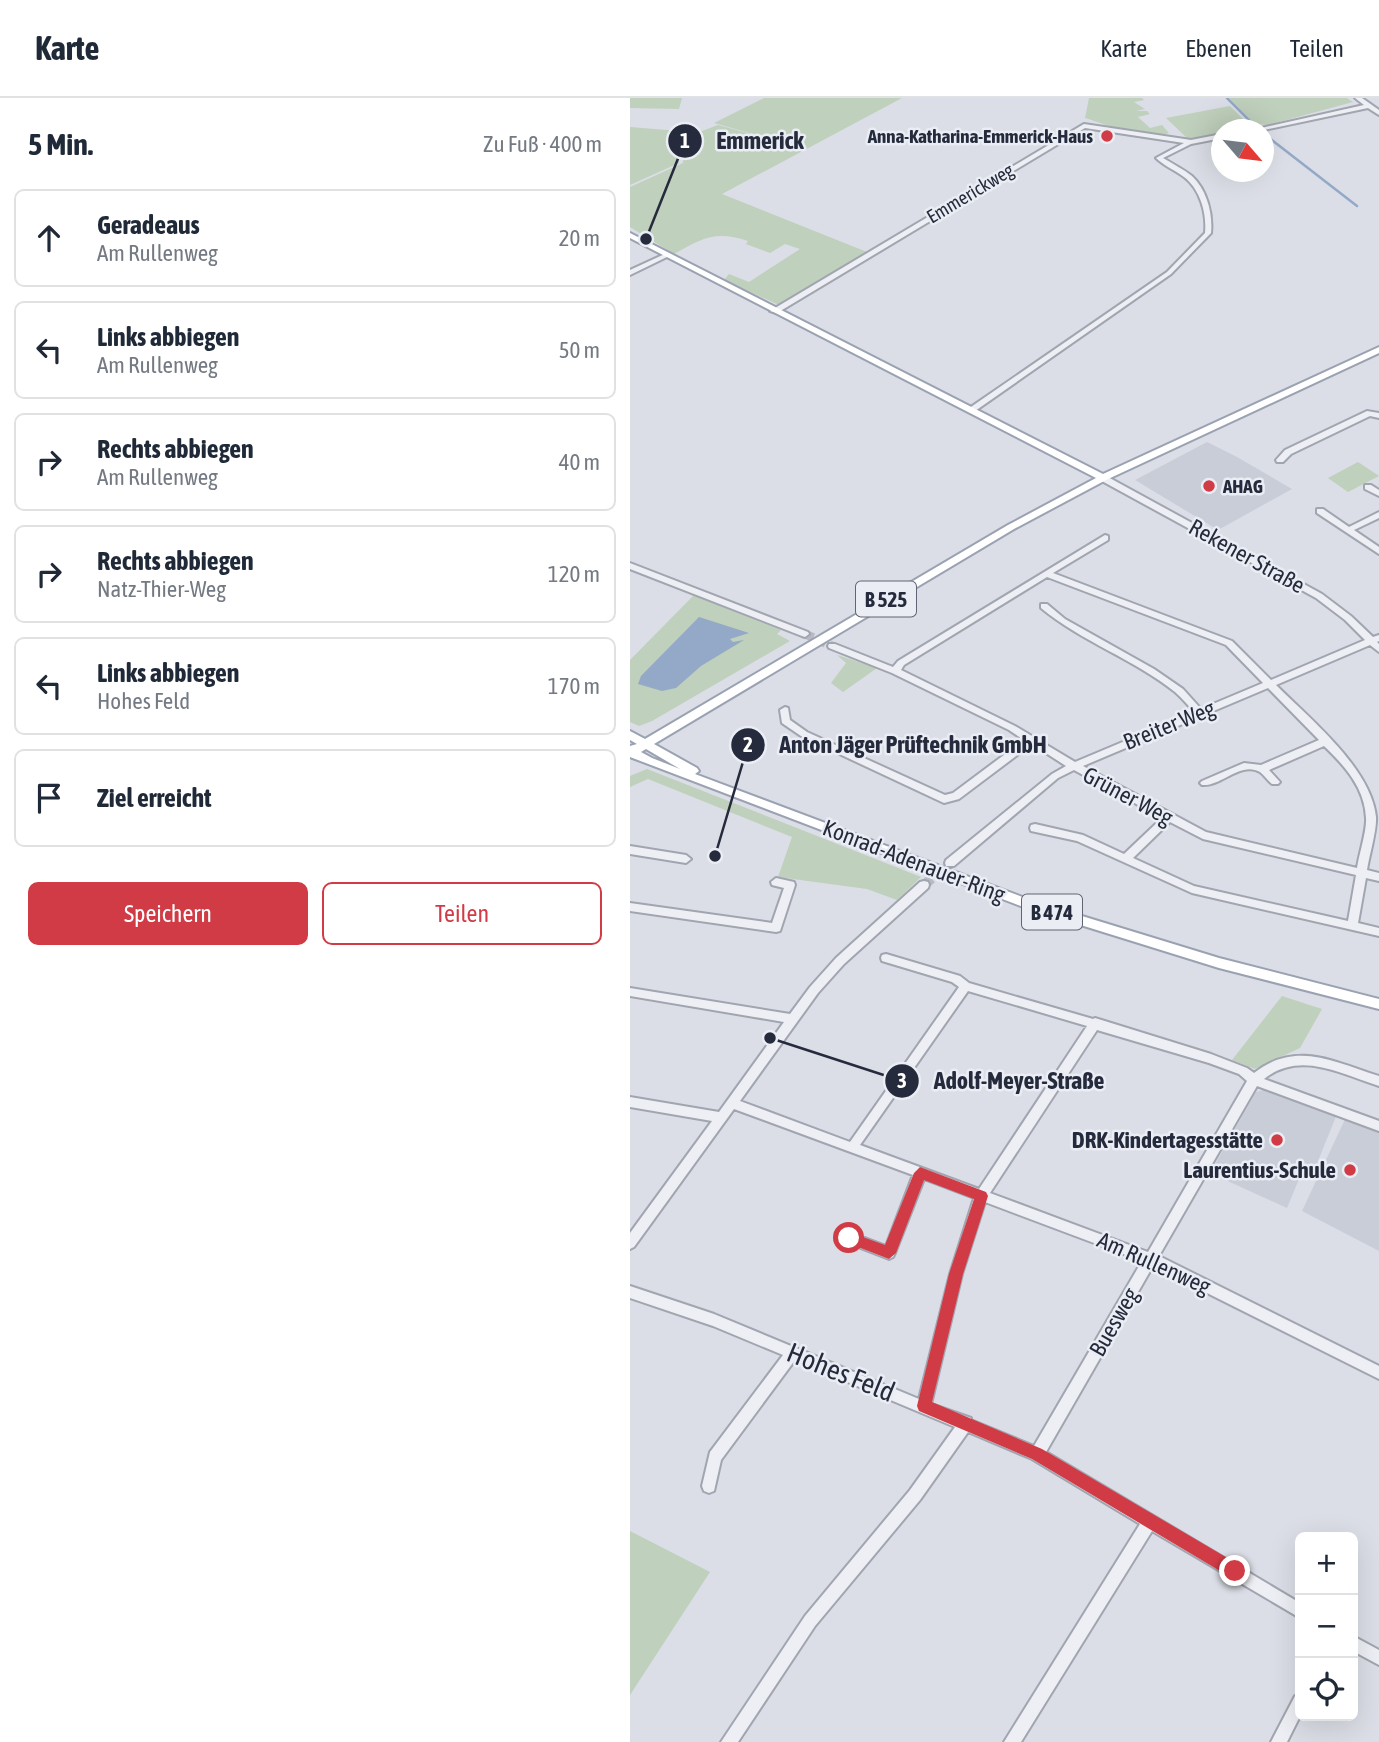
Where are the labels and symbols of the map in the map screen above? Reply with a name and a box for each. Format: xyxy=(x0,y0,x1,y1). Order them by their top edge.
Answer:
callout: Emmerick xyxy=(668,118,818,163)
north arrow xyxy=(1211,119,1274,182)
place label: Anna-Katharina-Emmerick-Haus xyxy=(867,125,1093,147)
text: Emmerick xyxy=(716,127,804,154)
text: 1 xyxy=(680,128,690,152)
marker: Anna-Katharina-Emmerick-Haus xyxy=(1099,128,1115,144)
street label: Emmerickweg xyxy=(923,158,1018,228)
place label: AHAG xyxy=(1222,475,1263,497)
marker: AHAG xyxy=(1201,478,1217,494)
street label: Rekener Straße xyxy=(1185,514,1309,598)
road number: B 525 xyxy=(856,582,916,616)
street label: Breiter Weg xyxy=(1119,695,1219,755)
callout: Anton Jäger Prüftechnik GmbH xyxy=(730,722,1061,767)
text: Anton Jäger Prüftechnik GmbH xyxy=(778,731,1047,758)
text: 2 xyxy=(743,732,753,756)
street label: Grüner Weg xyxy=(1079,762,1177,831)
street label: Konrad-Adenauer-Ring xyxy=(819,814,1009,908)
road number: B 474 xyxy=(1022,894,1082,930)
callout: Adolf-Meyer-Straße xyxy=(884,1058,1118,1103)
text: Adolf-Meyer-Straße xyxy=(933,1067,1104,1094)
text: 3 xyxy=(897,1068,907,1092)
place label: DRK-Kindertagesstätte xyxy=(1072,1127,1263,1153)
marker: DRK-Kindertagesstätte xyxy=(1269,1132,1285,1148)
place label: Laurentius-Schule xyxy=(1183,1157,1336,1183)
marker: Laurentius-Schule xyxy=(1342,1162,1358,1178)
route start xyxy=(833,1222,864,1253)
street label: Am Rullenweg xyxy=(1093,1227,1215,1300)
street label: Buesweg xyxy=(1084,1283,1144,1361)
street label: Hohes Feld xyxy=(782,1336,900,1408)
route end xyxy=(1219,1555,1250,1586)

